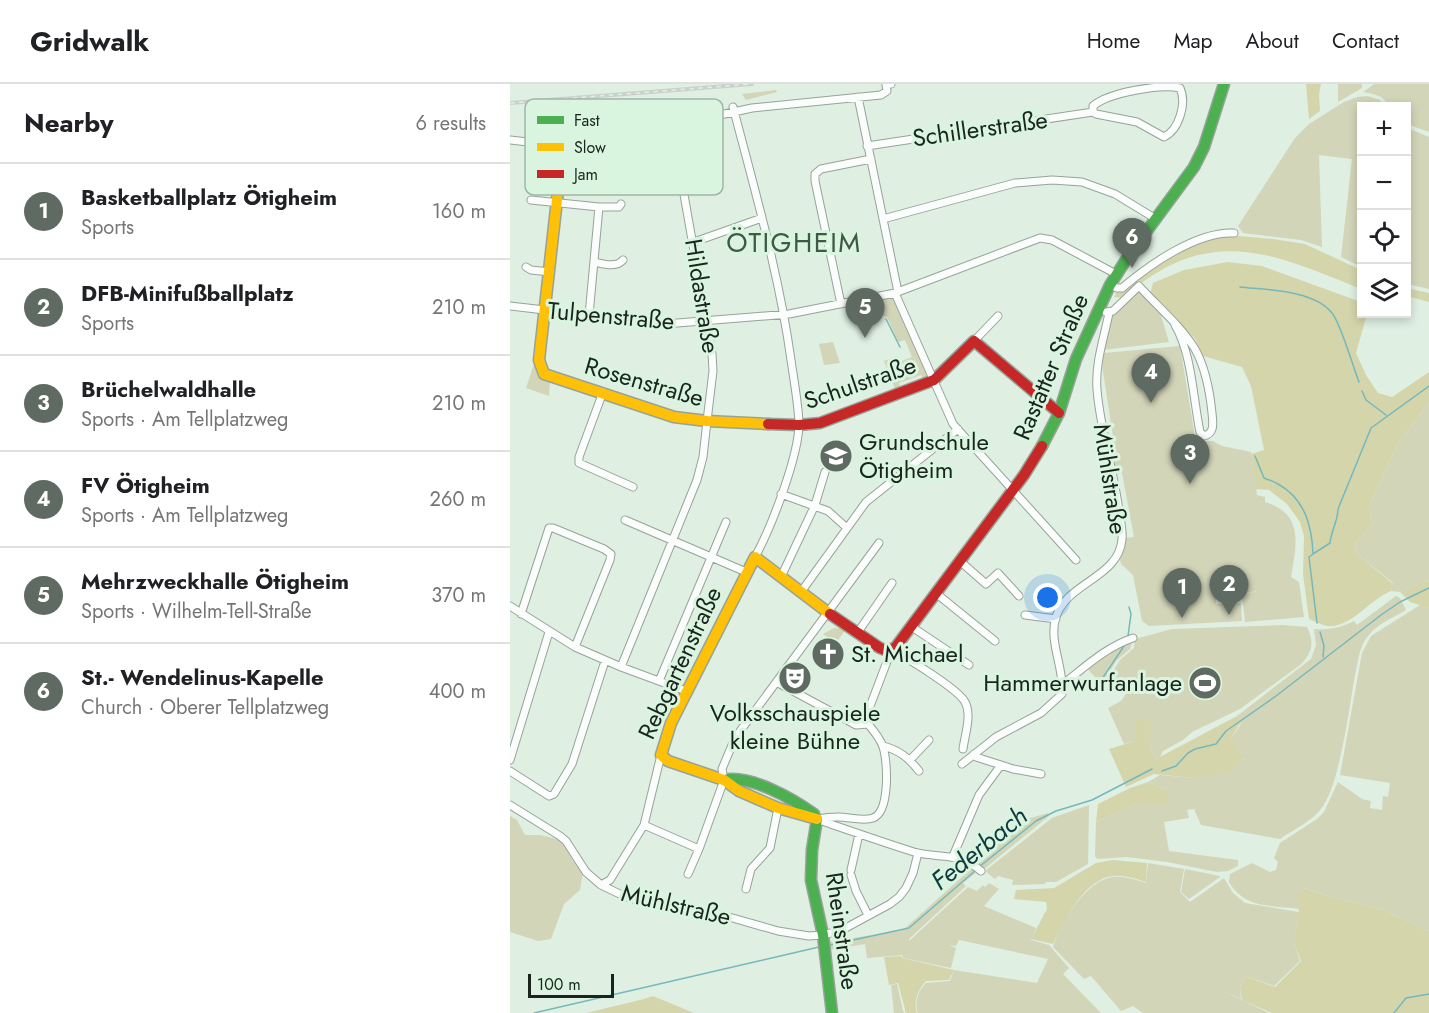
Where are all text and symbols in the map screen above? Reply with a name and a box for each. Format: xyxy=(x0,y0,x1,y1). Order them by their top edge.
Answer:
text: Gridwalk xyxy=(30,21,149,62)
text: Home xyxy=(1087,26,1140,56)
text: Map xyxy=(1173,26,1213,56)
text: About xyxy=(1246,26,1299,56)
text: Contact xyxy=(1332,26,1399,56)
legend xyxy=(525,99,723,195)
street label: Schillerstraße xyxy=(910,102,1050,155)
map controls xyxy=(1357,102,1411,318)
button: + xyxy=(1357,102,1411,156)
text: Nearby xyxy=(24,104,113,142)
text: 6 results xyxy=(416,109,486,138)
text: Fast xyxy=(574,109,600,132)
text: Slow xyxy=(574,136,606,159)
button: − xyxy=(1357,156,1411,210)
text: Jam xyxy=(572,163,598,186)
text: Basketballplatz Ötigheim xyxy=(81,181,337,213)
text: 1 xyxy=(38,197,49,226)
text: 160 m xyxy=(432,197,486,226)
button: locate xyxy=(1357,210,1411,264)
text: Sports xyxy=(81,213,134,242)
pin: 6 xyxy=(1112,218,1152,268)
district label: ÖTIGHEIM xyxy=(726,223,862,262)
street label: Hildastraße xyxy=(676,236,729,356)
button: layers xyxy=(1357,264,1411,318)
text: DFB-Minifußballplatz xyxy=(81,277,294,309)
pin: 5 xyxy=(846,288,884,338)
street label: Rastatter Straße xyxy=(1004,288,1097,445)
text: 2 xyxy=(37,293,50,322)
text: 210 m xyxy=(432,293,486,322)
street label: Tulpenstraße xyxy=(546,293,676,338)
text: Sports xyxy=(81,309,134,338)
street label: Schulstraße xyxy=(799,347,921,418)
street label: Rosenstraße xyxy=(581,348,708,415)
pin: 4 xyxy=(1132,354,1170,403)
text: Brüchelwaldhalle xyxy=(81,373,256,405)
text: 3 xyxy=(37,389,50,418)
text: 210 m xyxy=(432,389,486,418)
text: Sports · Am Tellplatzweg xyxy=(81,405,289,434)
street label: Mühlstraße xyxy=(1085,421,1136,537)
place label: Grundschule Ötigheim xyxy=(859,424,989,487)
pin: 3 xyxy=(1170,434,1210,484)
school or university icon: Grundschule Ötigheim xyxy=(818,438,854,474)
text: FV Ötigheim xyxy=(81,469,210,501)
text: 4 xyxy=(37,485,50,514)
text: 260 m xyxy=(430,485,486,514)
text: Sports · Am Tellplatzweg xyxy=(81,501,289,530)
text: Mehrzweckhalle Ötigheim xyxy=(81,565,349,597)
pin: 2 xyxy=(1210,566,1248,615)
pin: 1 xyxy=(1162,568,1202,618)
text: 5 xyxy=(37,581,50,610)
text: 370 m xyxy=(431,581,486,610)
street label: Rebgartenstraße xyxy=(629,581,730,745)
your location xyxy=(1033,583,1062,612)
text: Sports · Wilhelm-Tell-Straße xyxy=(81,597,312,626)
church icon: St. Michael xyxy=(810,636,846,672)
place label: St. Michael xyxy=(851,636,964,671)
theatre icon: Volksschauspiele kleine Bühne xyxy=(777,660,813,696)
text: St.- Wendelinus-Kapelle xyxy=(81,661,324,693)
place label: Hammerwurfanlage xyxy=(983,665,1182,700)
sports icon: Hammerwurfanlage xyxy=(1187,665,1223,701)
text: 6 xyxy=(37,677,50,706)
text: 400 m xyxy=(429,677,486,706)
text: Church · Oberer Tellplatzweg xyxy=(81,693,329,722)
place label: Volksschauspiele kleine Bühne xyxy=(710,695,880,758)
water label: Federbach xyxy=(922,797,1036,899)
street label: Rheinstraße xyxy=(817,870,868,992)
street label: Mühlstraße xyxy=(618,875,734,934)
scale bar xyxy=(528,971,614,998)
text: 100 m xyxy=(537,973,581,996)

